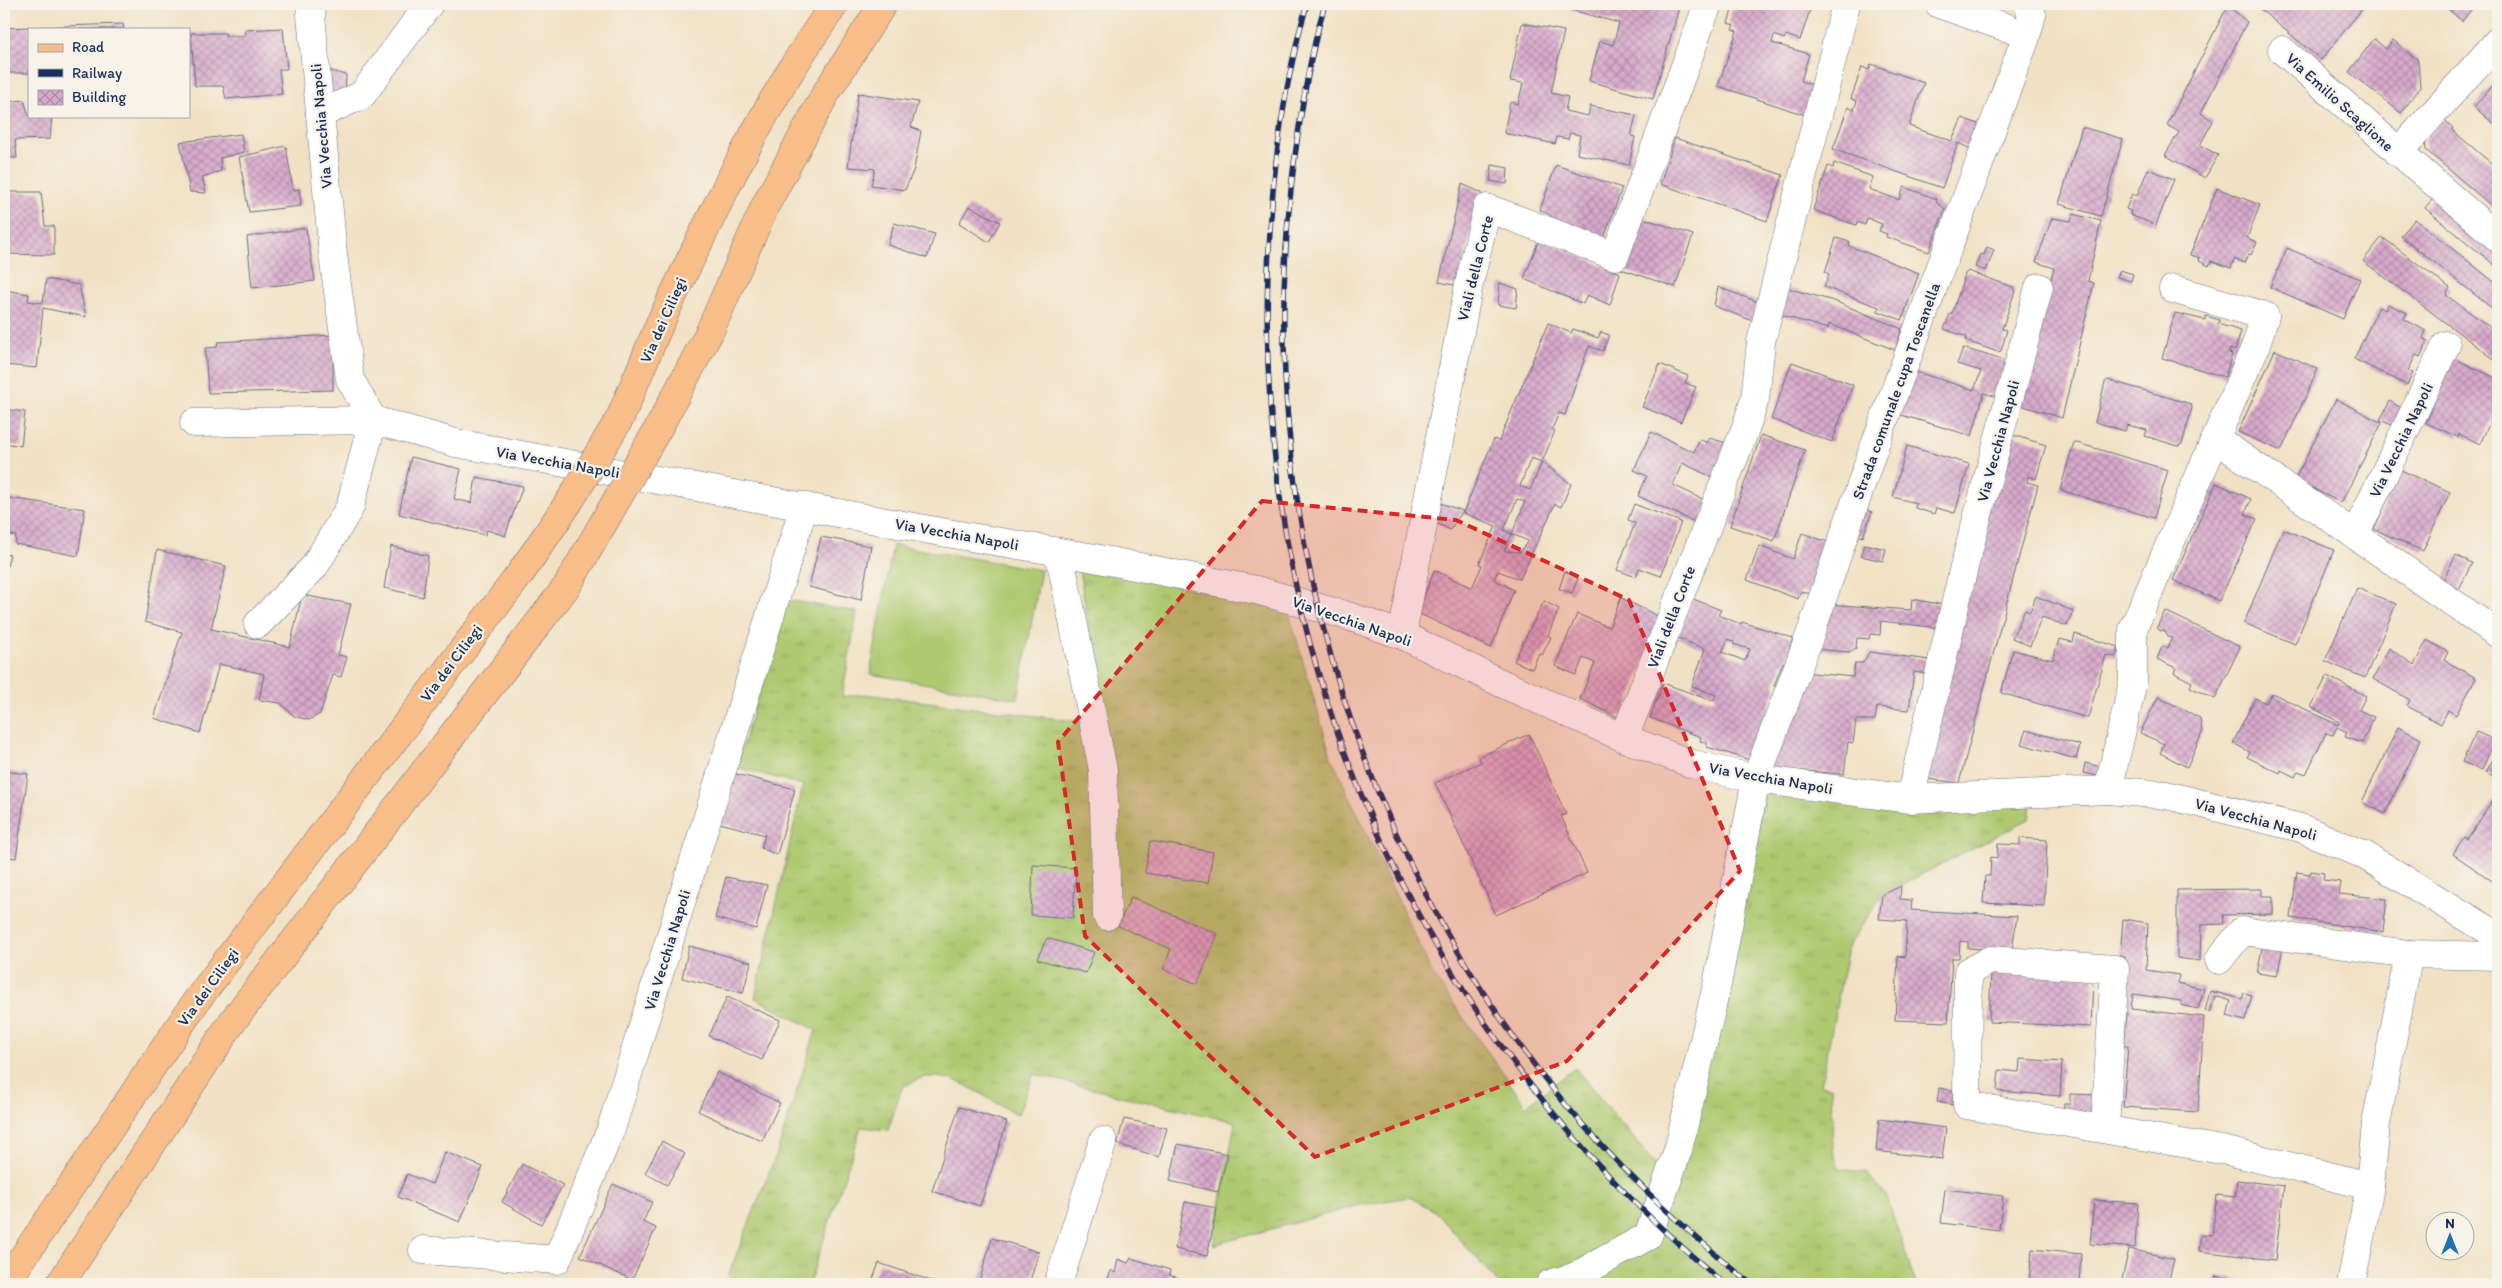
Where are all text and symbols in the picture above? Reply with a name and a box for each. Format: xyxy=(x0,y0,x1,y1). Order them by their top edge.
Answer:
legend xyxy=(28,28,190,118)
text: Road xyxy=(72,38,105,56)
street label: Via Emilio Scaglione xyxy=(2282,49,2398,155)
street label: Via Vecchia Napoli xyxy=(306,63,336,189)
text: Railway xyxy=(72,64,122,82)
text: Building xyxy=(72,88,126,106)
street label: Viali della Corte xyxy=(1453,213,1497,323)
street label: Via dei Ciliegi xyxy=(636,274,690,366)
street label: Strada comunale cupa Toscanella xyxy=(1848,279,1944,502)
street label: Via Vecchia Napoli xyxy=(1973,378,2023,504)
street label: Via Vecchia Napoli xyxy=(2365,379,2437,501)
street label: Via Vecchia Napoli xyxy=(495,442,621,482)
street label: Via Vecchia Napoli xyxy=(894,514,1020,554)
street label: Viali della Corte xyxy=(1643,563,1699,671)
street label: Via Vecchia Napoli xyxy=(1290,592,1414,650)
street label: Via dei Ciliegi xyxy=(416,620,486,706)
street label: Via Vecchia Napoli xyxy=(1708,758,1834,798)
street label: Via Vecchia Napoli xyxy=(2193,794,2319,844)
street label: Via Vecchia Napoli xyxy=(640,887,694,1013)
street label: Via dei Ciliegi xyxy=(173,944,243,1030)
north arrow xyxy=(2424,1210,2474,1260)
text: N xyxy=(2445,1215,2455,1232)

